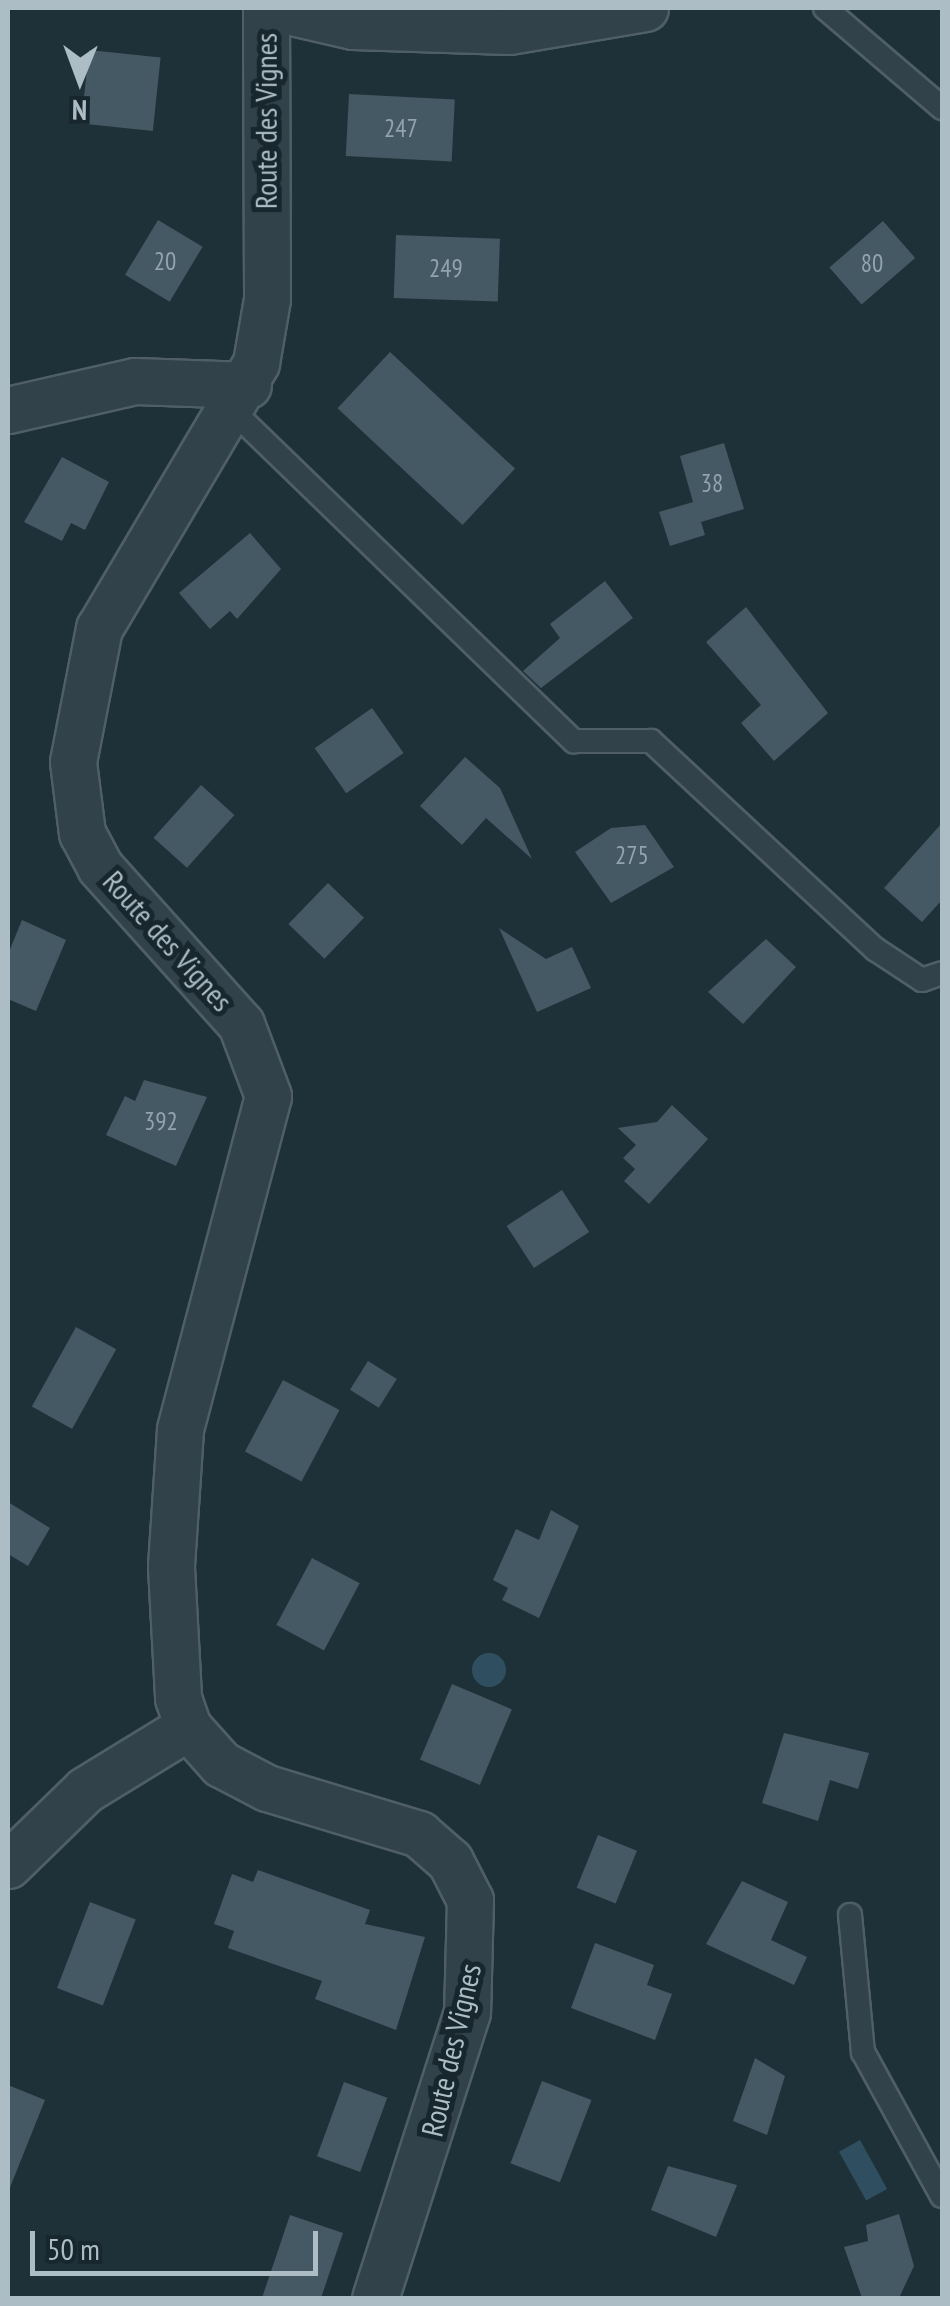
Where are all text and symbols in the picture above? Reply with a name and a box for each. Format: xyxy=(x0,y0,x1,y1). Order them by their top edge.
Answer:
north arrow xyxy=(30,30,130,130)
street label: Route des Vignes xyxy=(248,33,284,209)
text: N xyxy=(72,92,87,129)
house number: 247 xyxy=(384,113,418,143)
house number: 20 xyxy=(154,246,176,276)
house number: 80 xyxy=(861,248,883,278)
house number: 249 xyxy=(429,253,463,283)
house number: 38 xyxy=(701,468,723,498)
house number: 275 xyxy=(615,840,649,870)
street label: Route des Vignes xyxy=(95,863,241,1019)
house number: 392 xyxy=(144,1106,178,1136)
street label: Route des Vignes xyxy=(414,1960,488,2140)
scale bar xyxy=(35,2211,322,2273)
text: 50 m xyxy=(47,2229,100,2268)

